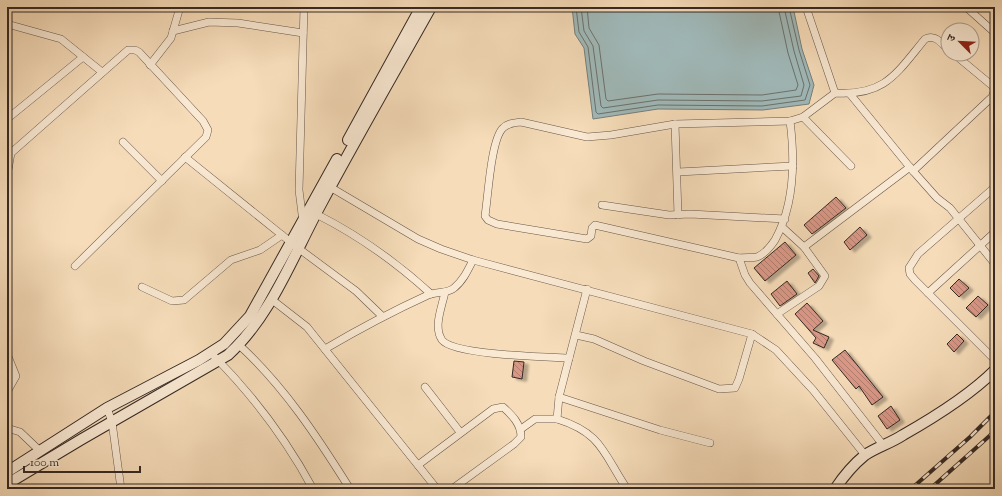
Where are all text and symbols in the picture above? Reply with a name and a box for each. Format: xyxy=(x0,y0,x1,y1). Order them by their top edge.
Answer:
north arrow xyxy=(940,22,980,62)
text: उ xyxy=(943,31,961,45)
scale bar xyxy=(24,448,140,474)
text: 100 m xyxy=(30,454,59,472)

